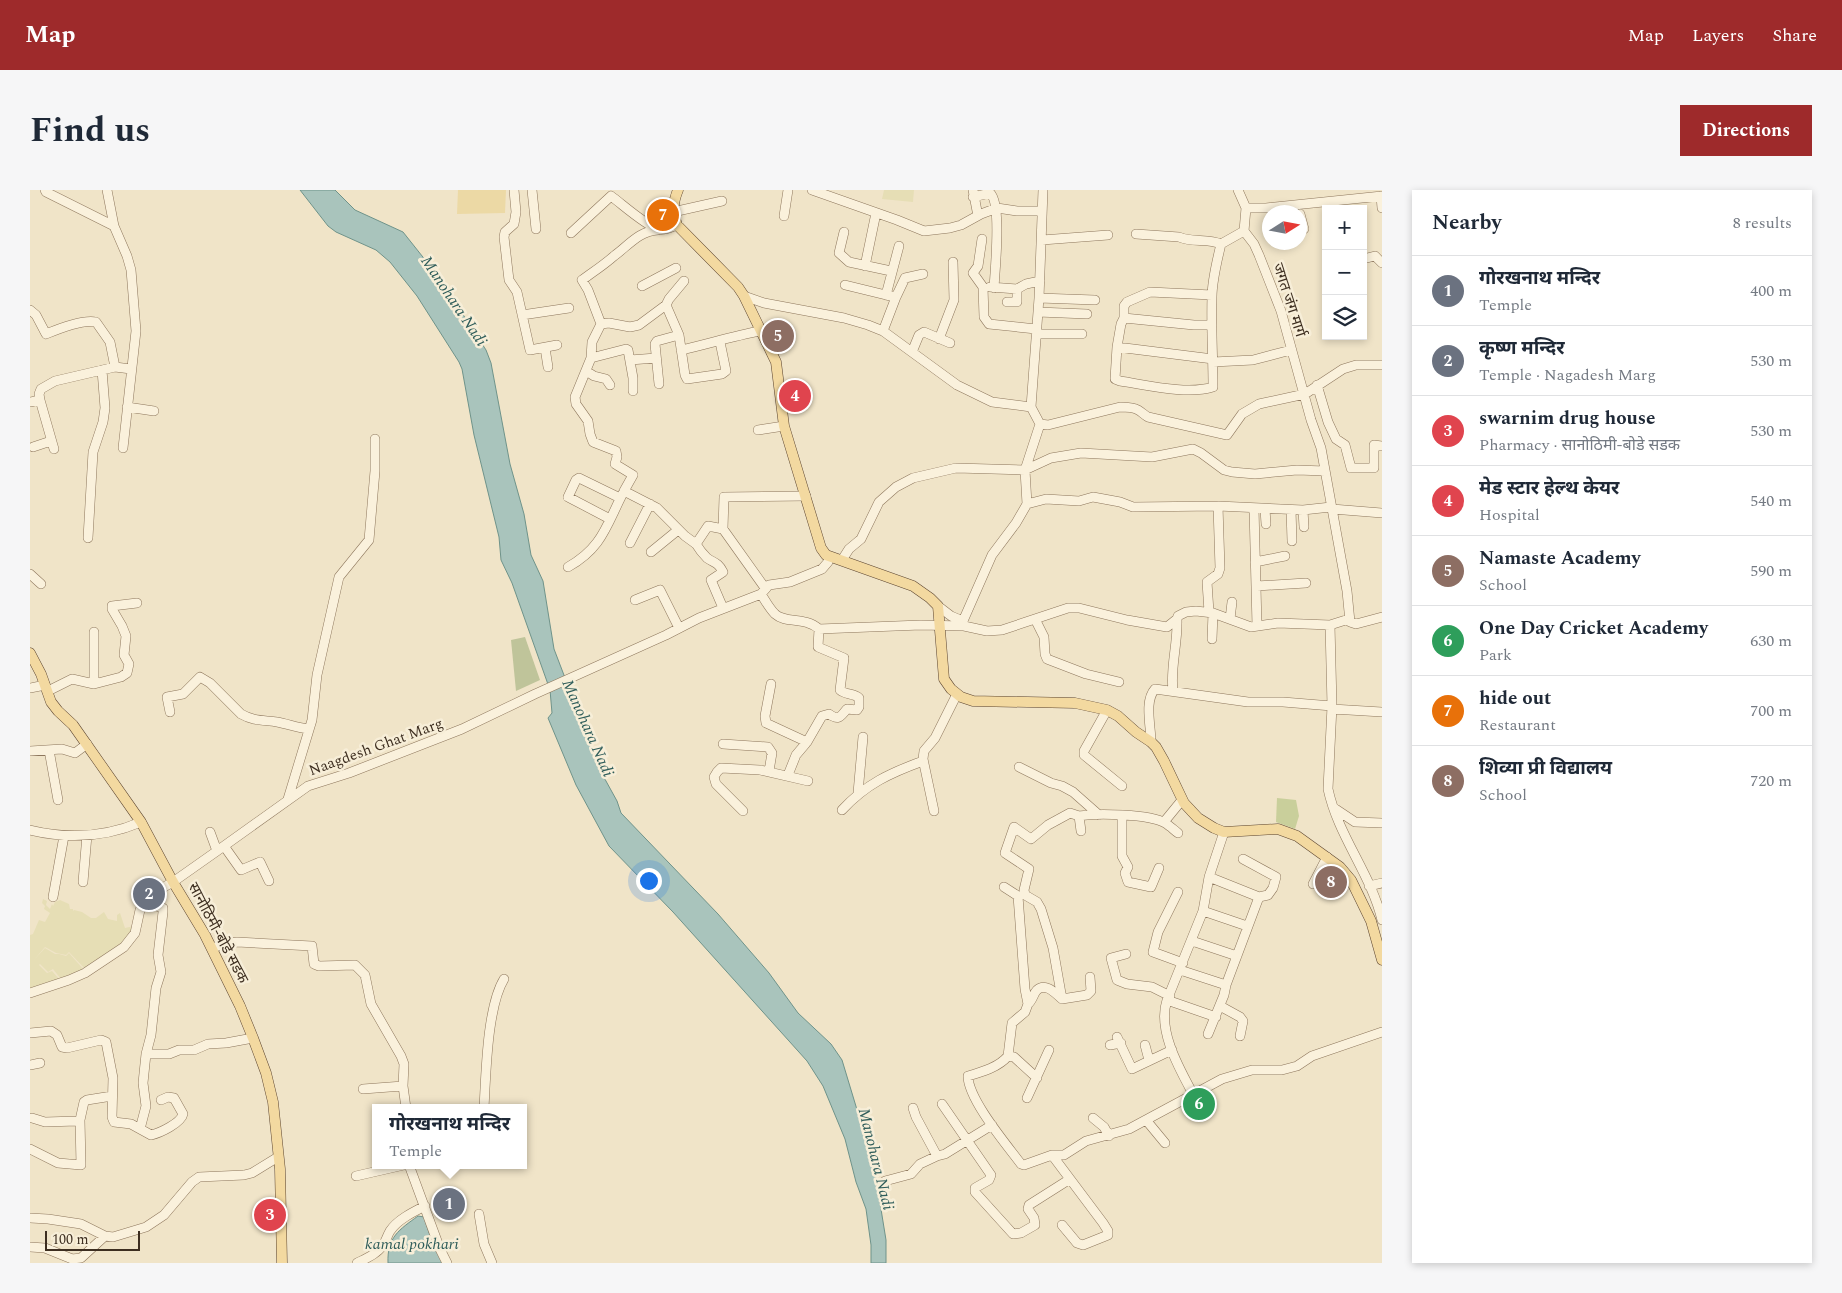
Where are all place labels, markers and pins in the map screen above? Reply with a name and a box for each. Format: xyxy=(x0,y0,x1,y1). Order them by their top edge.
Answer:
pin: 7 xyxy=(647,196,679,234)
pin: 5 xyxy=(762,317,794,355)
pin: 4 xyxy=(779,377,811,415)
pin: 8 xyxy=(1315,863,1347,901)
pin: 2 xyxy=(133,875,165,913)
pin: 6 xyxy=(1183,1085,1215,1123)
pin: 1 xyxy=(433,1185,465,1223)
pin: 3 xyxy=(254,1196,286,1234)

